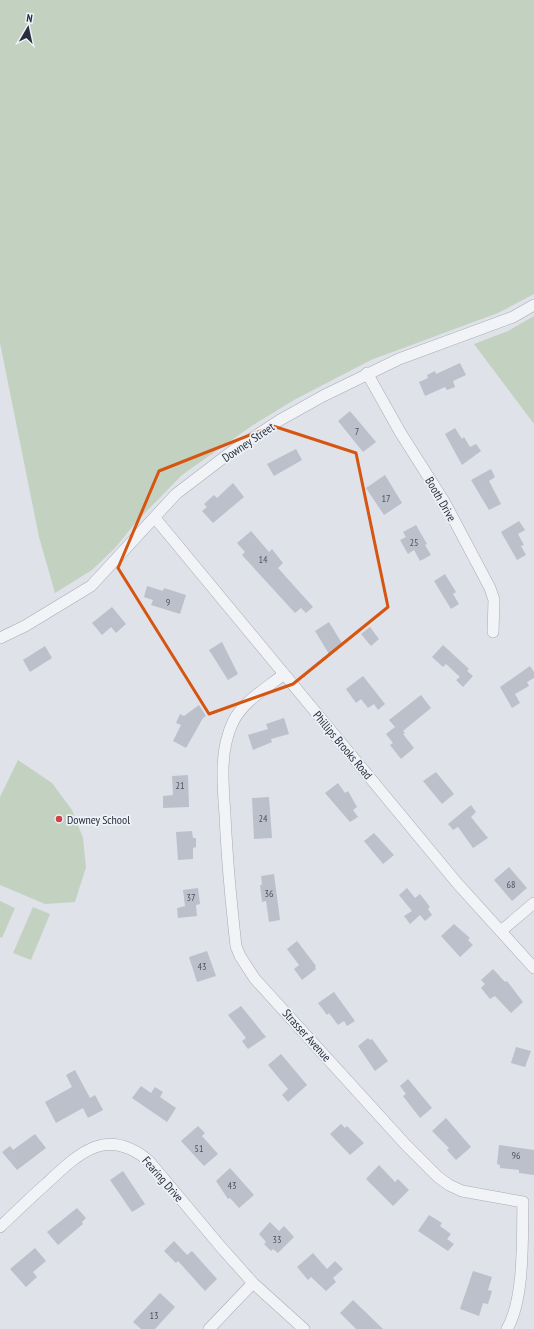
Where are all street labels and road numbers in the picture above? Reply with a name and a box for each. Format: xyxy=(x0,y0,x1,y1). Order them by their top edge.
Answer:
street label: Downey Street xyxy=(219,419,278,465)
street label: Booth Drive xyxy=(422,474,460,524)
street label: Phillips Brooks Road xyxy=(310,708,376,782)
street label: Strasser Avenue xyxy=(280,1006,334,1064)
street label: Fearing Drive xyxy=(139,1153,187,1205)

